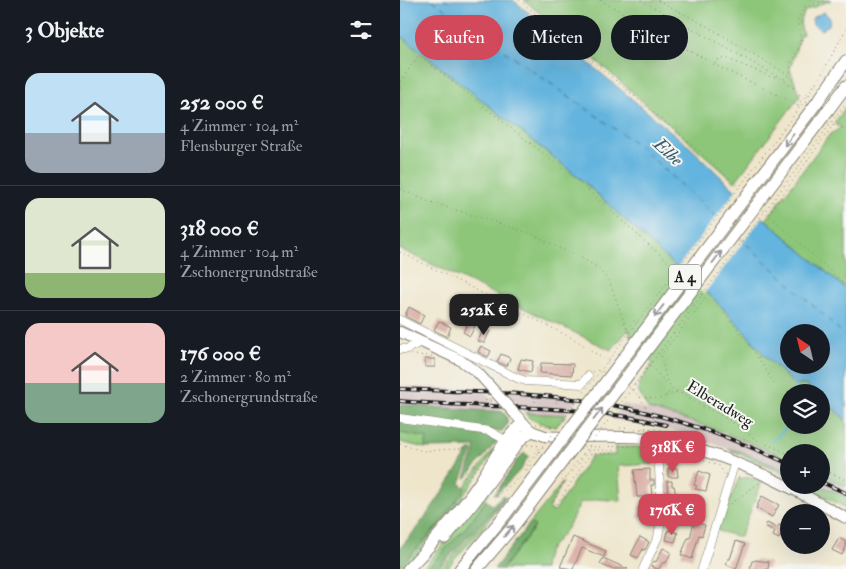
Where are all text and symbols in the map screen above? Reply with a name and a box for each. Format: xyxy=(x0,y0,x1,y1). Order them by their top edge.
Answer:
chip: Kaufen xyxy=(415,15,503,60)
chip: Mieten xyxy=(513,15,601,60)
chip: Filter xyxy=(611,15,688,60)
icon: filters xyxy=(347,16,375,44)
text: 3 Objekte xyxy=(25,17,104,44)
text: 252 000 € xyxy=(180,89,264,116)
icon: home xyxy=(65,93,125,153)
text: 4 Zimmer · 104 m² xyxy=(180,116,298,136)
water label: Elbe xyxy=(648,132,688,172)
one-way arrow xyxy=(783,133,794,146)
text: Flensburger Straße xyxy=(180,136,302,156)
text: 318 000 € xyxy=(180,215,259,242)
icon: home xyxy=(65,218,125,278)
text: 4 Zimmer · 104 m² xyxy=(180,242,298,262)
one-way arrow xyxy=(712,250,722,264)
text: Zschonergrundstraße xyxy=(180,262,318,282)
road number: A 4 xyxy=(669,264,701,290)
pin: 252K € xyxy=(443,294,525,336)
text: 252K € xyxy=(460,300,508,320)
one-way arrow xyxy=(654,304,664,318)
north arrow xyxy=(780,324,830,374)
map controls xyxy=(780,324,830,554)
text: 176 000 € xyxy=(180,340,261,367)
icon: home xyxy=(65,343,125,403)
text: 2 Zimmer · 80 m² xyxy=(180,367,291,387)
street label: Elberadweg xyxy=(683,376,758,432)
button: layers xyxy=(780,384,830,434)
text: Zschonergrundstraße xyxy=(180,387,318,407)
one-way arrow xyxy=(593,407,603,421)
pin: 318K € xyxy=(632,430,714,473)
text: 318K € xyxy=(651,437,695,457)
button: + xyxy=(780,444,830,494)
pin: 176K € xyxy=(631,494,713,536)
text: 176K € xyxy=(649,500,695,520)
button: − xyxy=(780,504,830,554)
one-way arrow xyxy=(503,525,514,538)

